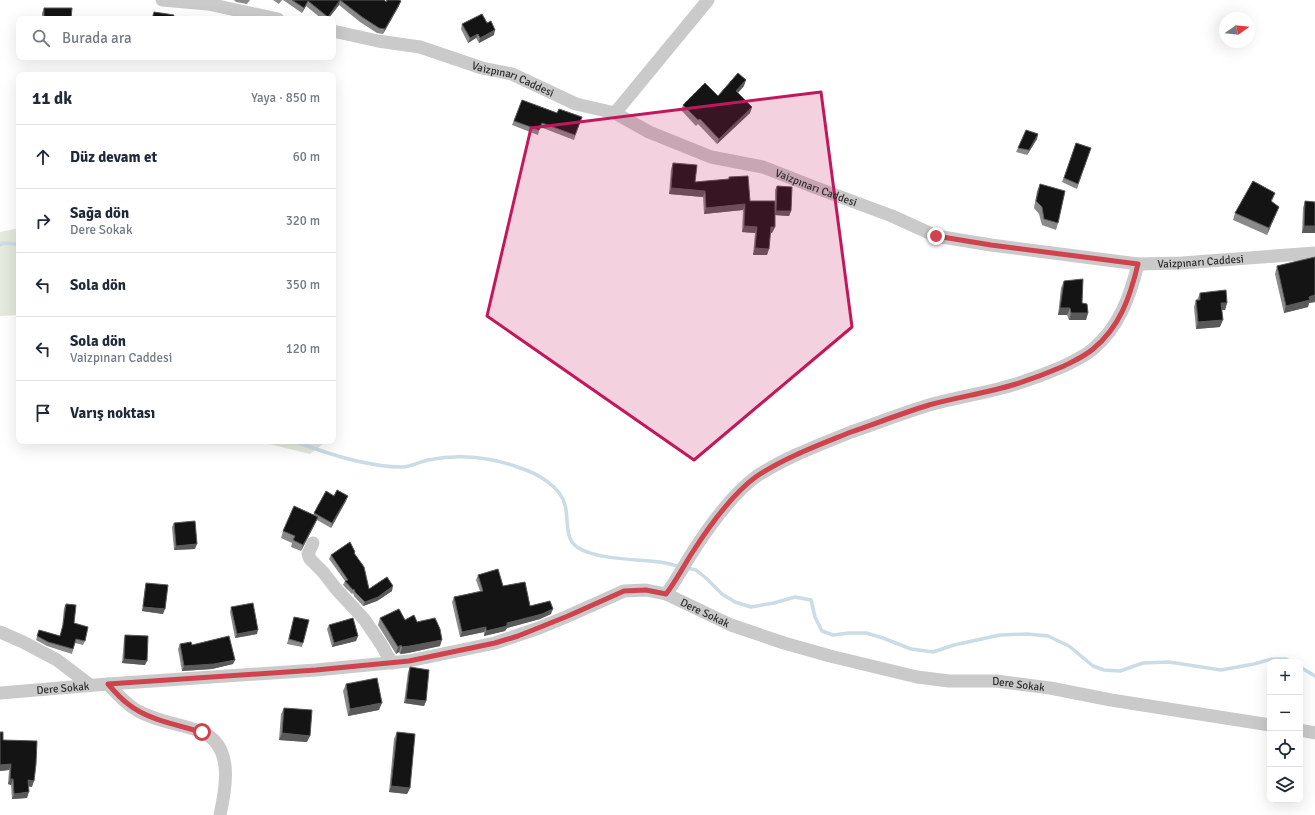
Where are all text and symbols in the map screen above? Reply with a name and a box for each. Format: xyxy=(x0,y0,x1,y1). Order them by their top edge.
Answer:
north arrow xyxy=(1219,12,1255,48)
search box xyxy=(16,16,336,60)
icon: search xyxy=(30,27,52,49)
text: Burada ara xyxy=(62,29,132,47)
street label: Vaizpınarı Caddesi xyxy=(470,59,556,99)
text: 11 dk xyxy=(32,88,72,109)
text: Yaya · 850 m xyxy=(251,90,320,106)
icon: ahead xyxy=(32,146,54,168)
text: Düz devam et xyxy=(70,148,157,166)
text: 60 m xyxy=(293,149,320,165)
street label: Vaizpınarı Caddesi xyxy=(773,166,859,209)
text: Sağa dön xyxy=(70,204,129,222)
icon: right xyxy=(32,210,54,232)
text: 320 m xyxy=(286,213,320,229)
text: Dere Sokak xyxy=(70,222,132,238)
route end xyxy=(927,227,945,245)
street label: Vaizpınarı Caddesi xyxy=(1157,252,1244,270)
icon: left xyxy=(32,274,54,296)
text: Sola dön xyxy=(70,276,126,294)
text: 350 m xyxy=(286,277,320,293)
text: Sola dön xyxy=(70,332,126,350)
icon: left xyxy=(32,338,54,360)
text: 120 m xyxy=(286,341,320,357)
text: Vaizpınarı Caddesi xyxy=(70,350,172,366)
icon: arrive xyxy=(32,402,54,424)
text: Varış noktası xyxy=(70,404,155,422)
street label: Dere Sokak xyxy=(678,595,732,630)
map controls xyxy=(1267,659,1303,803)
button: + xyxy=(1267,659,1303,695)
street label: Dere Sokak xyxy=(992,675,1046,694)
street label: Dere Sokak xyxy=(36,679,90,696)
button: − xyxy=(1267,695,1303,731)
route start xyxy=(193,723,211,741)
button: locate xyxy=(1267,731,1303,767)
button: layers xyxy=(1267,767,1303,803)

